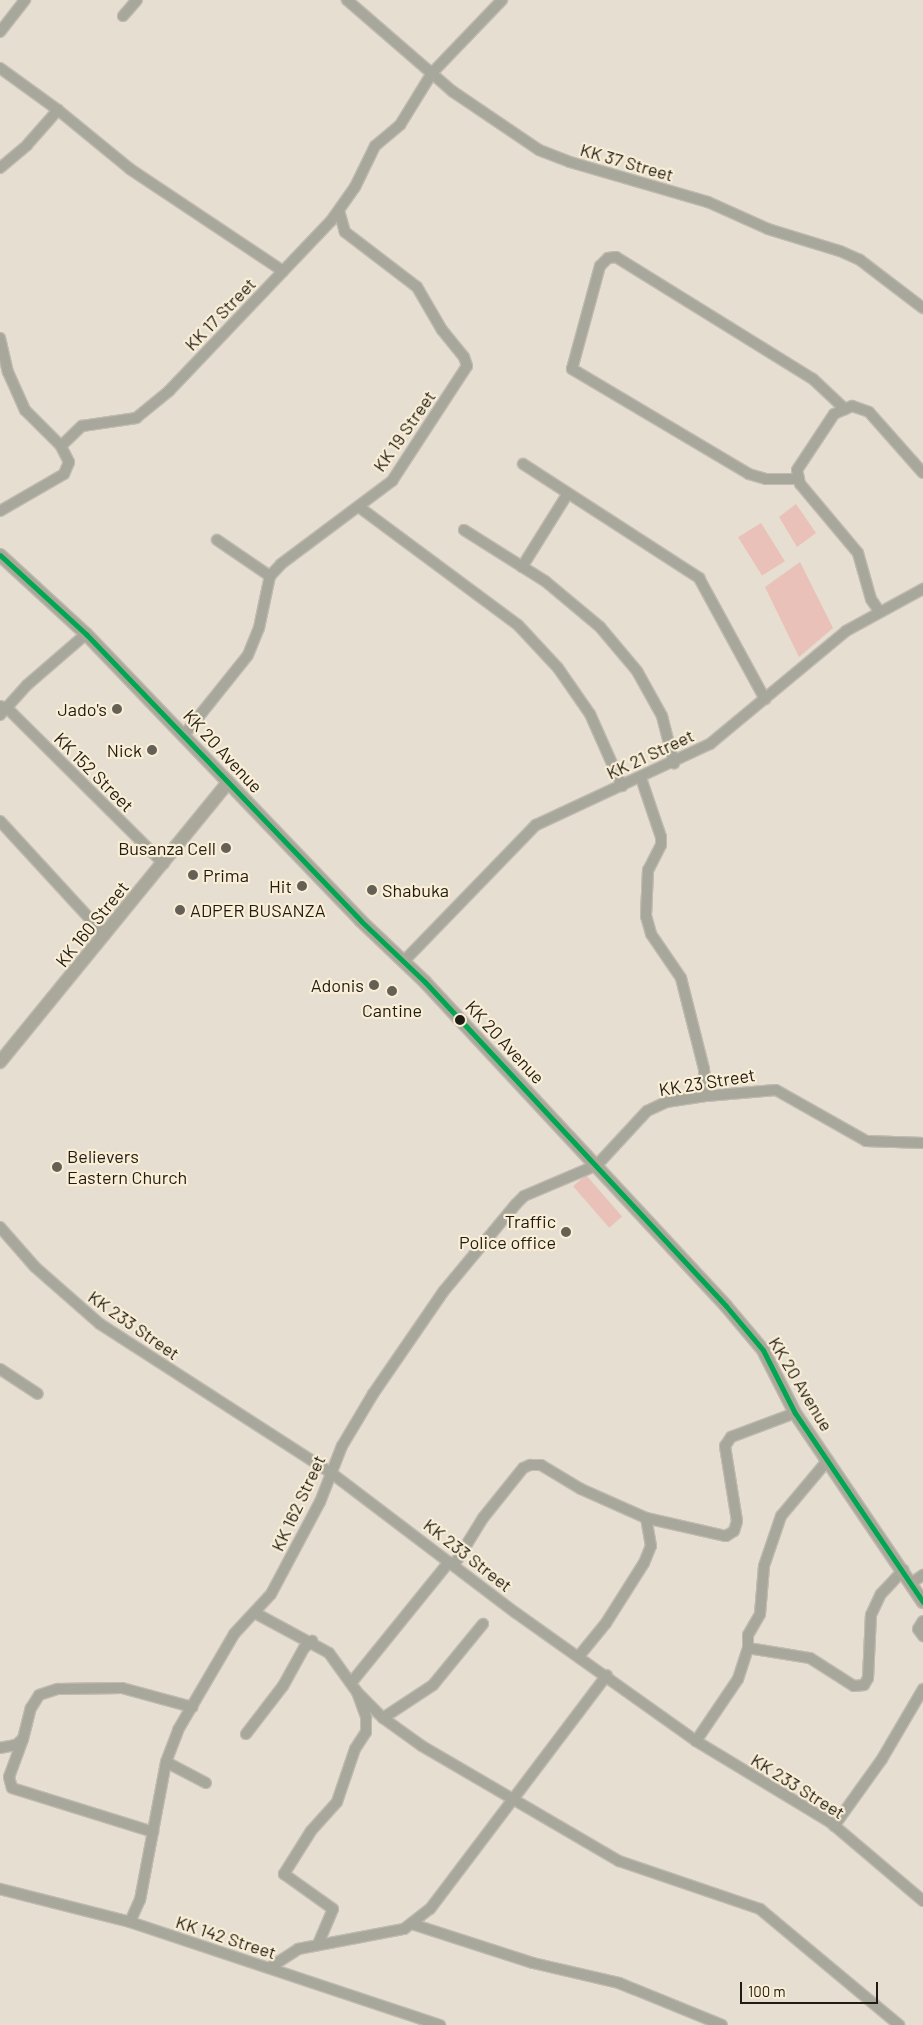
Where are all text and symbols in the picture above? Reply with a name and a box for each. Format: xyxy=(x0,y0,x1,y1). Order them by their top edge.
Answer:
street label: KK 37 Street xyxy=(578,138,676,186)
street label: KK 17 Street xyxy=(180,273,260,355)
street label: KK 19 Street xyxy=(368,386,440,476)
place label: Jado's xyxy=(57,698,107,720)
marker: Jado's xyxy=(111,703,123,715)
street label: KK 20 Avenue xyxy=(179,705,267,797)
street label: KK 21 Street xyxy=(603,724,697,784)
street label: KK 152 Street xyxy=(50,728,138,816)
place label: Nick xyxy=(107,739,142,761)
marker: Nick xyxy=(146,744,158,756)
place label: Busanza Cell xyxy=(118,837,216,859)
marker: Busanza Cell xyxy=(220,842,232,854)
place label: Prima xyxy=(203,864,249,886)
marker: Prima xyxy=(187,869,199,881)
place label: Hit xyxy=(269,875,292,897)
street label: KK 160 Street xyxy=(51,877,133,971)
place label: Shabuka xyxy=(382,879,449,901)
marker: Hit xyxy=(296,880,308,892)
marker: Shabuka xyxy=(366,884,378,896)
place label: ADPER BUSANZA xyxy=(190,899,326,921)
marker: ADPER BUSANZA xyxy=(174,904,186,916)
place label: Adonis xyxy=(311,974,364,996)
marker: Adonis xyxy=(368,979,380,991)
marker: Cantine xyxy=(386,985,398,997)
street label: KK 20 Avenue xyxy=(461,996,549,1088)
place label: Cantine xyxy=(362,999,422,1021)
unlabelled marker xyxy=(455,1015,465,1025)
street label: KK 23 Street xyxy=(657,1064,757,1100)
place label: Believers Eastern Church xyxy=(67,1146,187,1188)
marker: Believers Eastern Church xyxy=(51,1161,63,1173)
place label: Traffic Police office xyxy=(459,1211,556,1254)
marker: Traffic Police office xyxy=(560,1226,572,1238)
street label: KK 233 Street xyxy=(84,1286,184,1364)
street label: KK 20 Avenue xyxy=(764,1333,838,1435)
street label: KK 162 Street xyxy=(266,1452,330,1554)
street label: KK 233 Street xyxy=(419,1514,517,1596)
street label: KK 233 Street xyxy=(747,1749,849,1823)
street label: KK 142 Street xyxy=(173,1911,279,1963)
scale bar xyxy=(743,1972,880,2004)
text: 100 m xyxy=(748,1982,786,2000)

